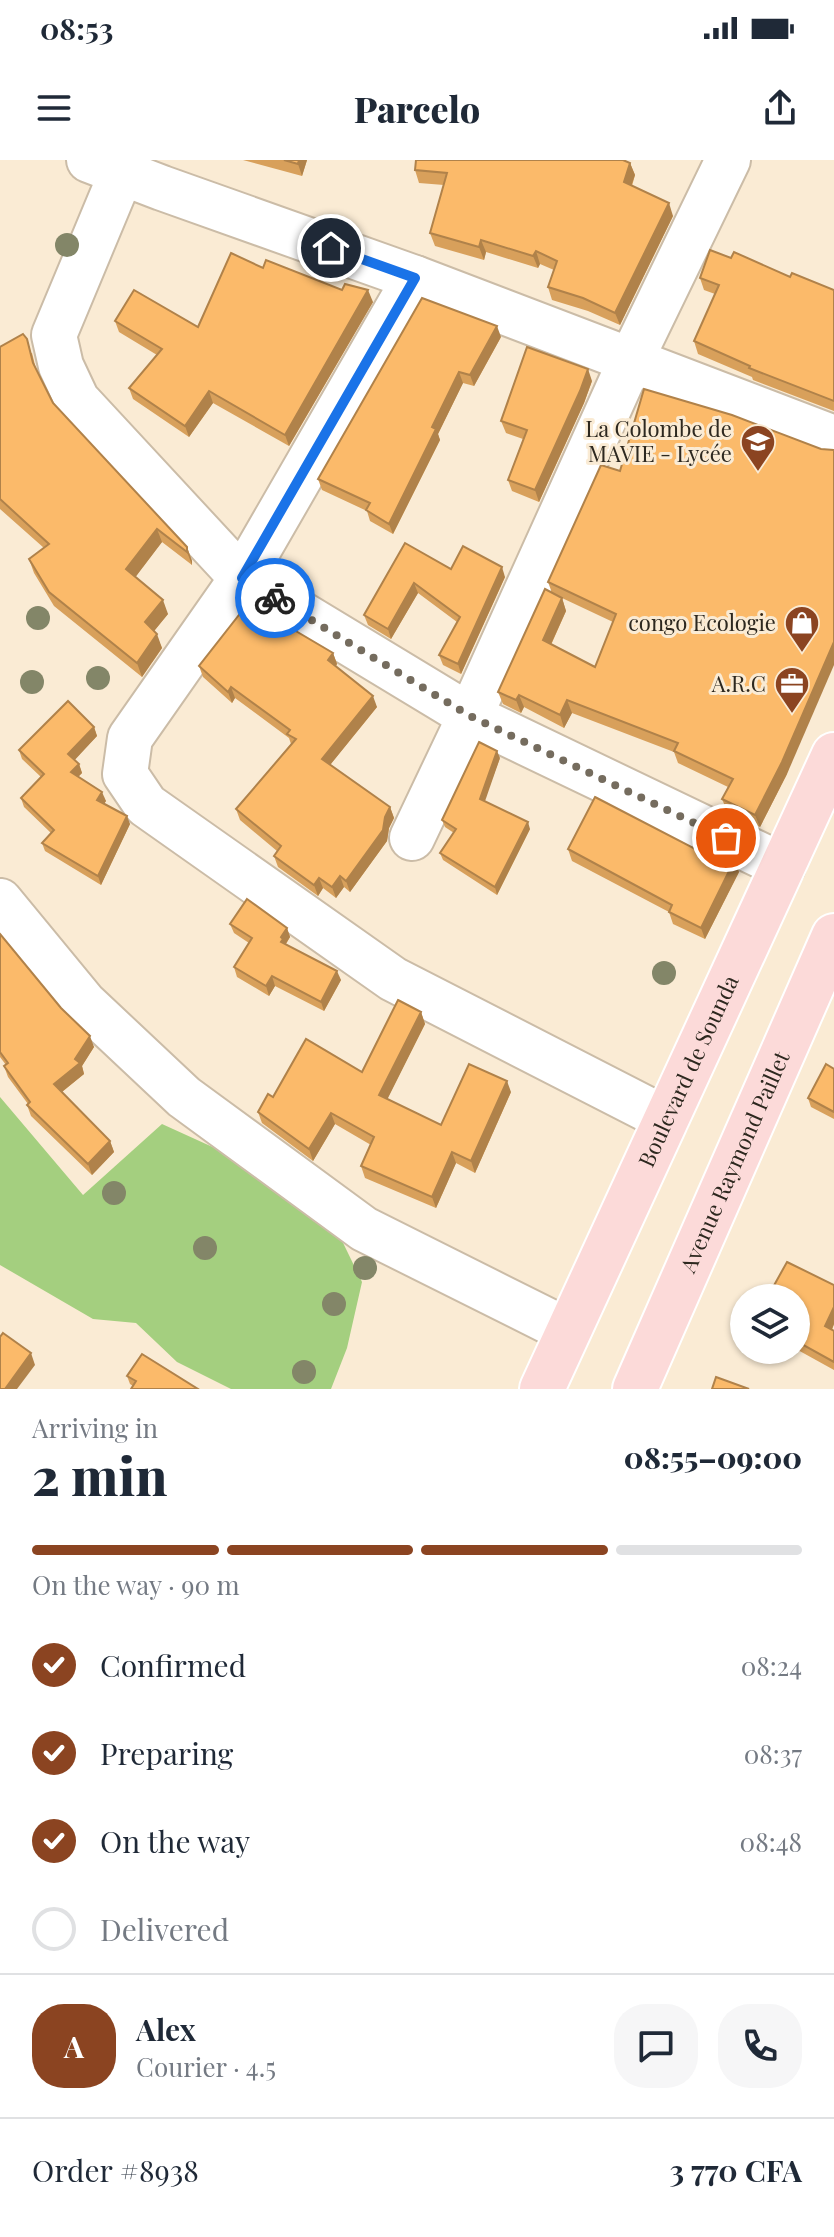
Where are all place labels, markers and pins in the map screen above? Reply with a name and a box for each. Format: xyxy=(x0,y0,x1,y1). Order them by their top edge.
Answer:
pin xyxy=(297,214,365,282)
place label: La Colombe de MAVIE - Lycée xyxy=(585,413,732,468)
school or university icon: La Colombe de MAVIE - Lycée xyxy=(739,423,777,473)
shop icon: congo Ecologie xyxy=(783,604,821,654)
place label: congo Ecologie xyxy=(628,607,776,637)
office icon: A.R.C xyxy=(773,665,811,715)
place label: A.R.C xyxy=(711,668,766,698)
pin xyxy=(692,804,760,872)

